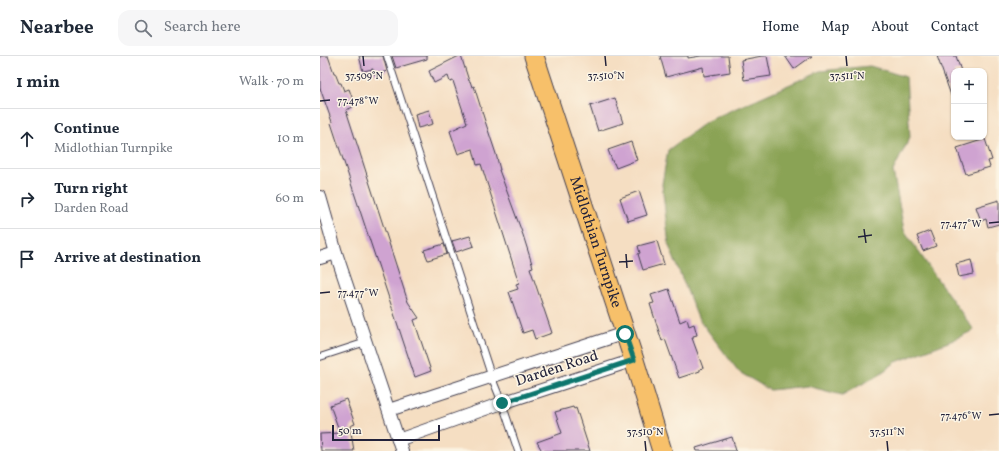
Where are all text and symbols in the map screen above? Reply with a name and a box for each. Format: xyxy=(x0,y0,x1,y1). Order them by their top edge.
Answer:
search box xyxy=(118,10,398,46)
text: Nearbee xyxy=(20,15,94,41)
icon: search xyxy=(132,17,154,39)
text: Search here xyxy=(164,17,241,38)
text: Home xyxy=(762,18,799,37)
text: Map xyxy=(821,18,849,37)
text: About xyxy=(871,18,909,37)
text: Contact xyxy=(931,18,979,37)
map controls xyxy=(951,68,987,140)
button: + xyxy=(951,68,987,104)
text: 37.509°N xyxy=(345,69,384,83)
text: 37.510°N xyxy=(588,69,625,83)
text: 37.511°N xyxy=(830,69,865,83)
text: 1 min xyxy=(16,71,60,94)
text: Walk · 70 m xyxy=(239,73,304,91)
text: 77.478°W xyxy=(338,94,378,108)
button: − xyxy=(951,104,987,140)
text: Continue xyxy=(54,119,119,140)
icon: ahead xyxy=(16,128,38,150)
text: 10 m xyxy=(277,130,304,148)
text: Midlothian Turnpike xyxy=(54,140,173,158)
street label: Midlothian Turnpike xyxy=(564,174,627,311)
text: Turn right xyxy=(54,179,128,200)
icon: right xyxy=(16,188,38,210)
text: 60 m xyxy=(276,190,304,208)
text: Darden Road xyxy=(54,200,129,218)
text: 77.477°W xyxy=(941,217,982,231)
icon: arrive xyxy=(16,248,38,270)
text: Arrive at destination xyxy=(54,248,201,269)
text: 77.477°W xyxy=(338,286,379,300)
route start xyxy=(616,325,634,343)
street label: Darden Road xyxy=(513,346,601,392)
route end xyxy=(493,394,511,412)
text: 77.476°W xyxy=(940,409,982,423)
scale bar xyxy=(332,423,440,442)
text: 50 m xyxy=(338,424,362,439)
text: 37.510°N xyxy=(627,425,664,439)
text: 37.511°N xyxy=(870,425,905,439)

